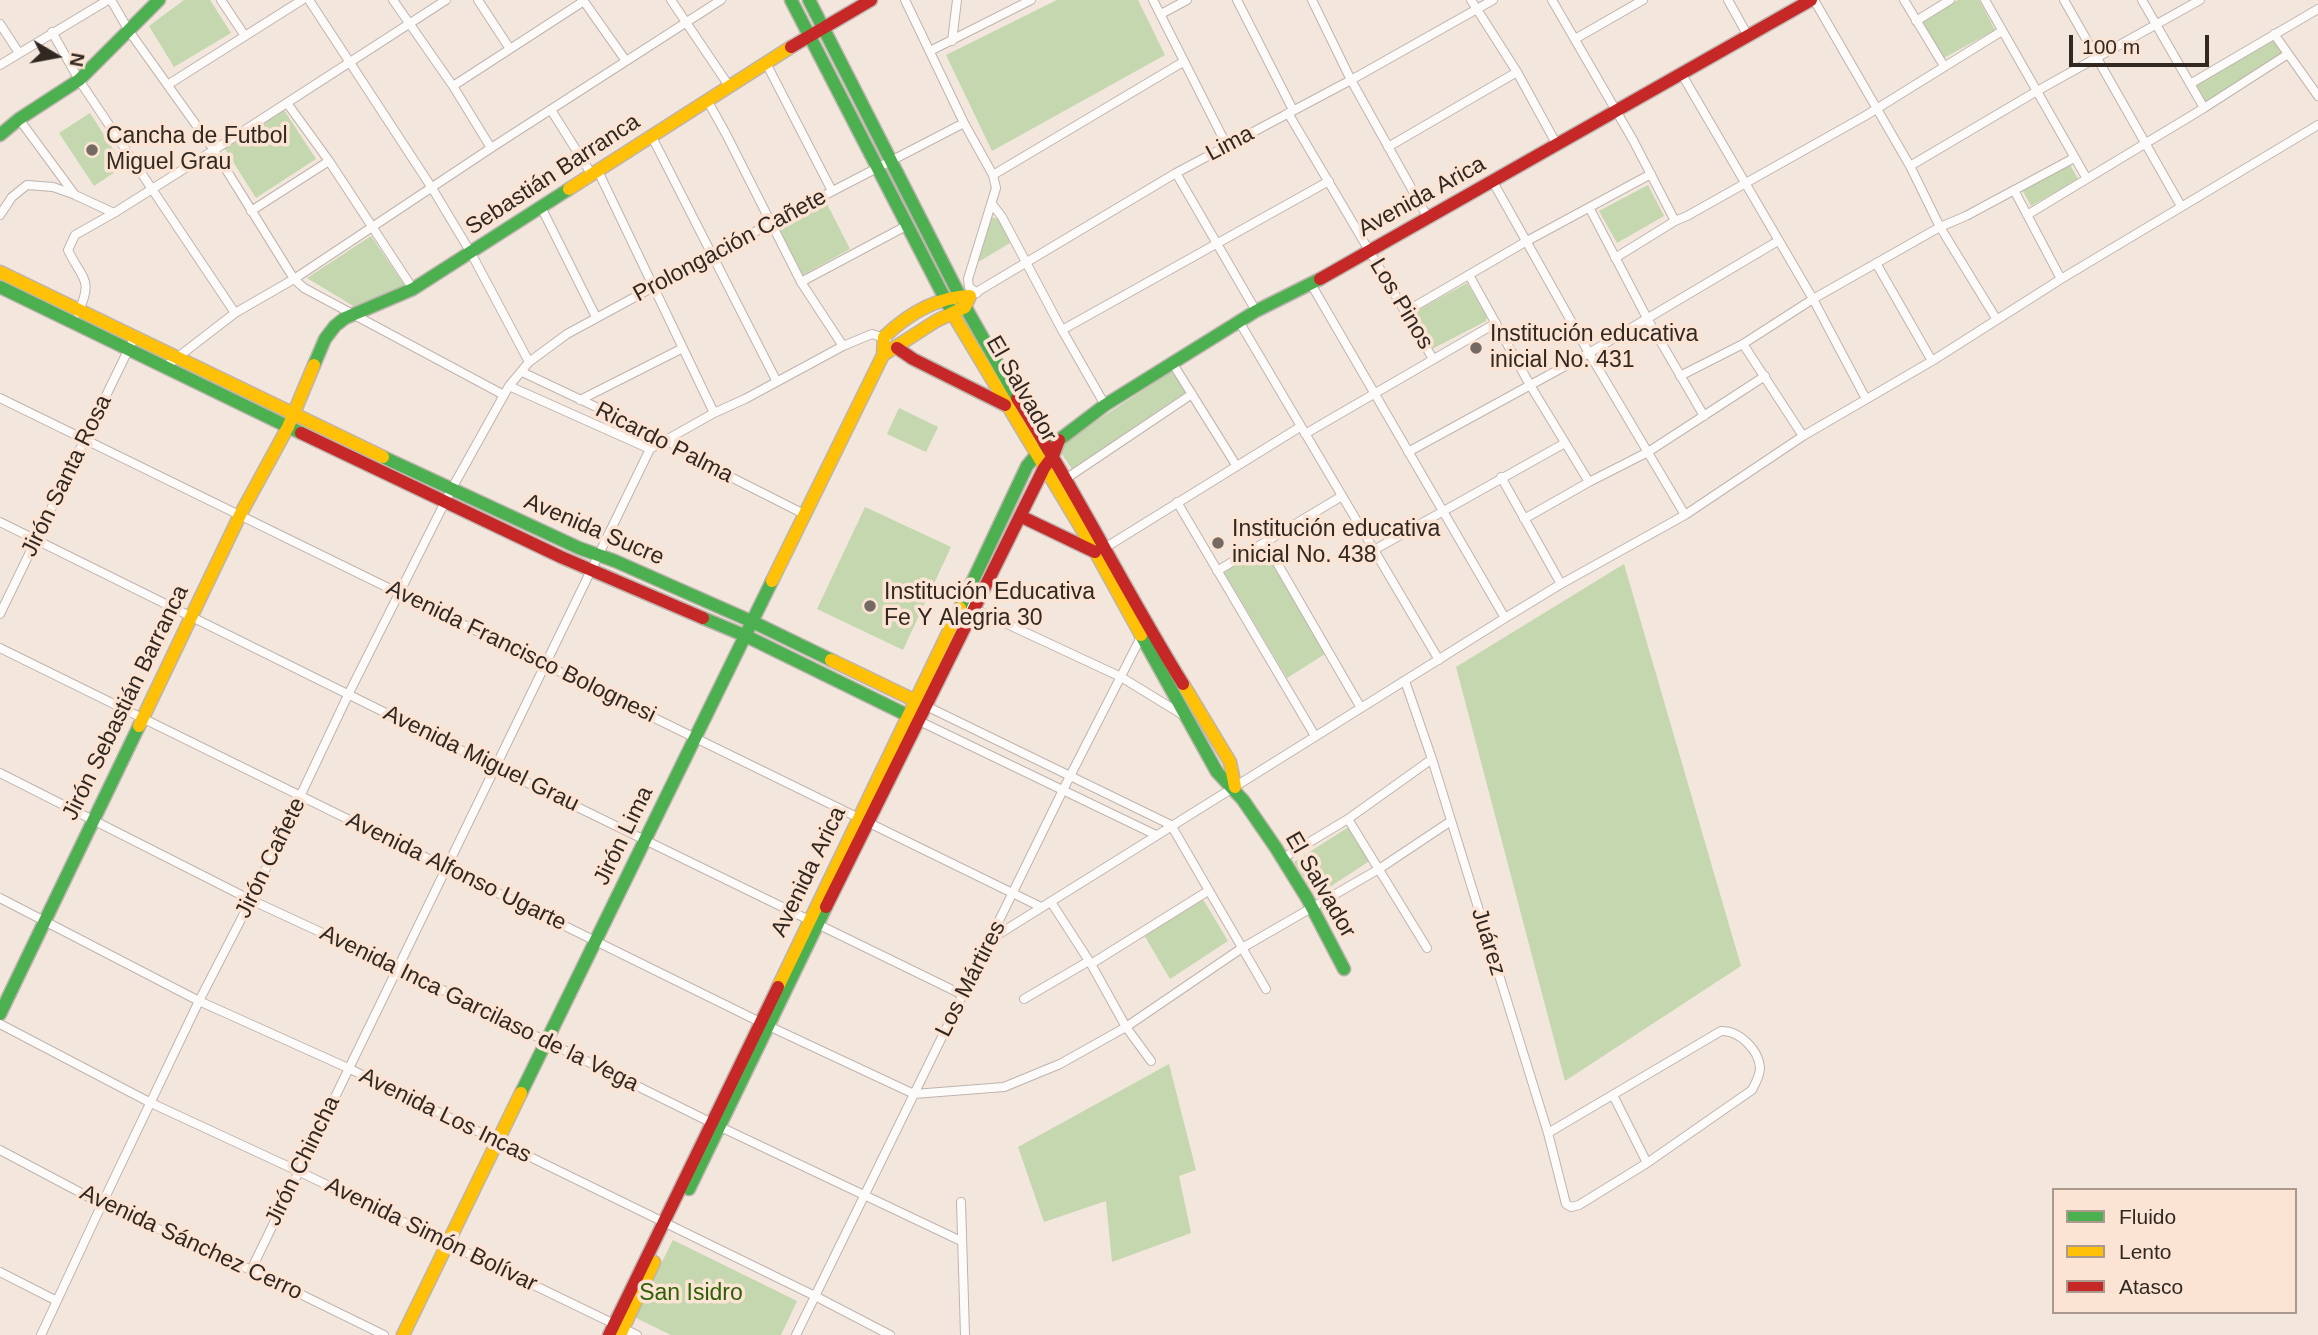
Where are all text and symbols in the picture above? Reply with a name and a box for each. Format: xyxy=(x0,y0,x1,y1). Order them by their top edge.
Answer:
north arrow xyxy=(21,21,91,91)
scale bar xyxy=(2073,21,2213,65)
text: 100 m xyxy=(2082,35,2140,58)
text: N xyxy=(66,51,89,68)
street label: Sebastián Barranca xyxy=(461,108,645,242)
street label: Lima xyxy=(1202,120,1258,168)
place label: Cancha de Futbol Miguel Grau xyxy=(106,123,288,177)
marker: Cancha de Futbol Miguel Grau xyxy=(84,142,100,158)
street label: Avenida Arica xyxy=(1353,151,1491,243)
street label: Prolongación Cañete xyxy=(629,183,831,309)
street label: Los Pinos xyxy=(1363,254,1439,354)
place label: Institución educativa inicial No. 431 xyxy=(1490,321,1698,375)
street label: El Salvador xyxy=(980,331,1062,447)
marker: Institución educativa inicial No. 431 xyxy=(1468,340,1484,356)
street label: Jirón Santa Rosa xyxy=(16,391,118,561)
street label: Ricardo Palma xyxy=(591,396,737,490)
street label: Avenida Sucre xyxy=(520,488,668,572)
place label: Institución educativa inicial No. 438 xyxy=(1232,516,1440,570)
marker: Institución educativa inicial No. 438 xyxy=(1210,535,1226,551)
street label: Avenida Francisco Bolognesi xyxy=(382,575,660,729)
place label: Institución Educativa Fe Y Alegria 30 xyxy=(884,579,1095,633)
street label: Jirón Sebastián Barranca xyxy=(57,581,195,825)
marker: Institución Educativa Fe Y Alegria 30 xyxy=(862,598,878,614)
street label: Avenida Miguel Grau xyxy=(379,700,583,818)
street label: Jirón Lima xyxy=(588,782,660,890)
street label: Jirón Cañete xyxy=(230,793,312,923)
street label: Avenida Arica xyxy=(766,802,852,942)
street label: Avenida Alfonso Ugarte xyxy=(342,807,570,937)
street label: El Salvador xyxy=(1279,827,1361,943)
street label: Juárez xyxy=(1465,905,1511,979)
street label: Los Mártires xyxy=(930,916,1012,1042)
street label: Avenida Inca Garcilaso de la Vega xyxy=(315,920,643,1098)
street label: Avenida Los Incas xyxy=(355,1062,535,1170)
street label: Jirón Chincha xyxy=(260,1092,346,1230)
street label: Avenida Simón Bolívar xyxy=(321,1172,541,1298)
street label: Avenida Sánchez Cerro xyxy=(75,1179,307,1307)
legend xyxy=(2052,1188,2297,1314)
text: Fluido xyxy=(2119,1205,2176,1228)
text: Lento xyxy=(2119,1240,2172,1263)
text: Atasco xyxy=(2119,1275,2183,1298)
park label: San Isidro xyxy=(639,1280,743,1308)

